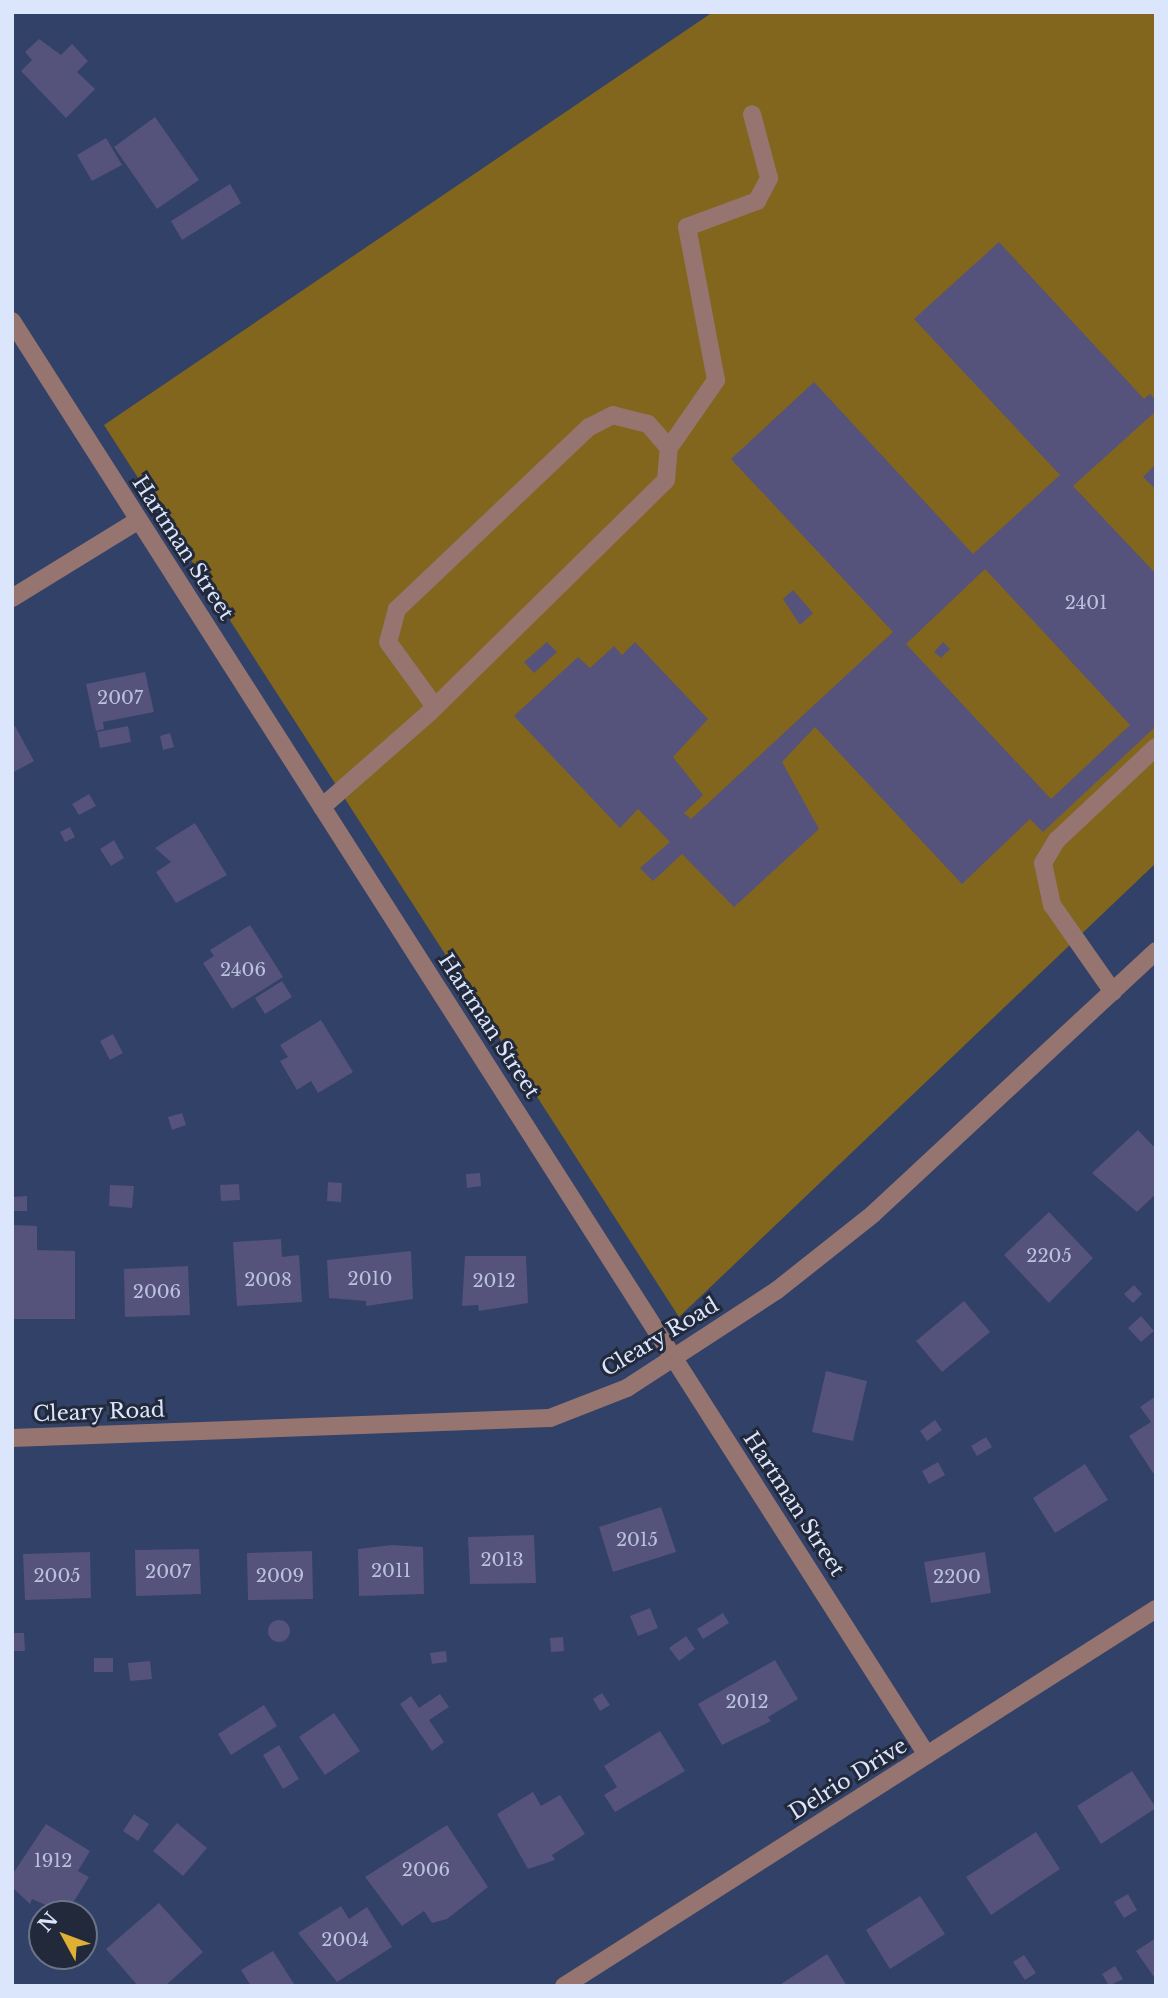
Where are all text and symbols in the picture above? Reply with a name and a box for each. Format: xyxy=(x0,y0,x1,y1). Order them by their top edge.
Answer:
street label: Hartman Street xyxy=(127,471,239,625)
house number: 2401 xyxy=(1065,592,1107,614)
house number: 2007 xyxy=(97,687,143,709)
street label: Hartman Street xyxy=(433,949,545,1103)
house number: 2406 xyxy=(220,959,266,981)
house number: 2205 xyxy=(1026,1245,1072,1267)
house number: 2010 xyxy=(348,1268,392,1290)
house number: 2008 xyxy=(244,1269,292,1291)
house number: 2012 xyxy=(472,1270,516,1292)
house number: 2006 xyxy=(133,1281,181,1303)
street label: Cleary Road xyxy=(597,1292,723,1382)
street label: Cleary Road xyxy=(32,1397,166,1427)
street label: Hartman Street xyxy=(738,1427,850,1581)
house number: 2015 xyxy=(616,1529,658,1551)
house number: 2013 xyxy=(480,1549,524,1571)
house number: 2011 xyxy=(371,1560,411,1582)
house number: 2007 xyxy=(145,1561,191,1583)
house number: 2005 xyxy=(33,1565,81,1587)
house number: 2009 xyxy=(256,1565,304,1587)
house number: 2200 xyxy=(933,1566,981,1588)
house number: 2012 xyxy=(725,1691,769,1713)
street label: Delrio Drive xyxy=(784,1733,912,1825)
house number: 1912 xyxy=(34,1850,72,1872)
house number: 2006 xyxy=(402,1859,450,1881)
north arrow xyxy=(28,1900,98,1970)
text: N xyxy=(34,1908,63,1936)
house number: 2004 xyxy=(321,1929,369,1951)

